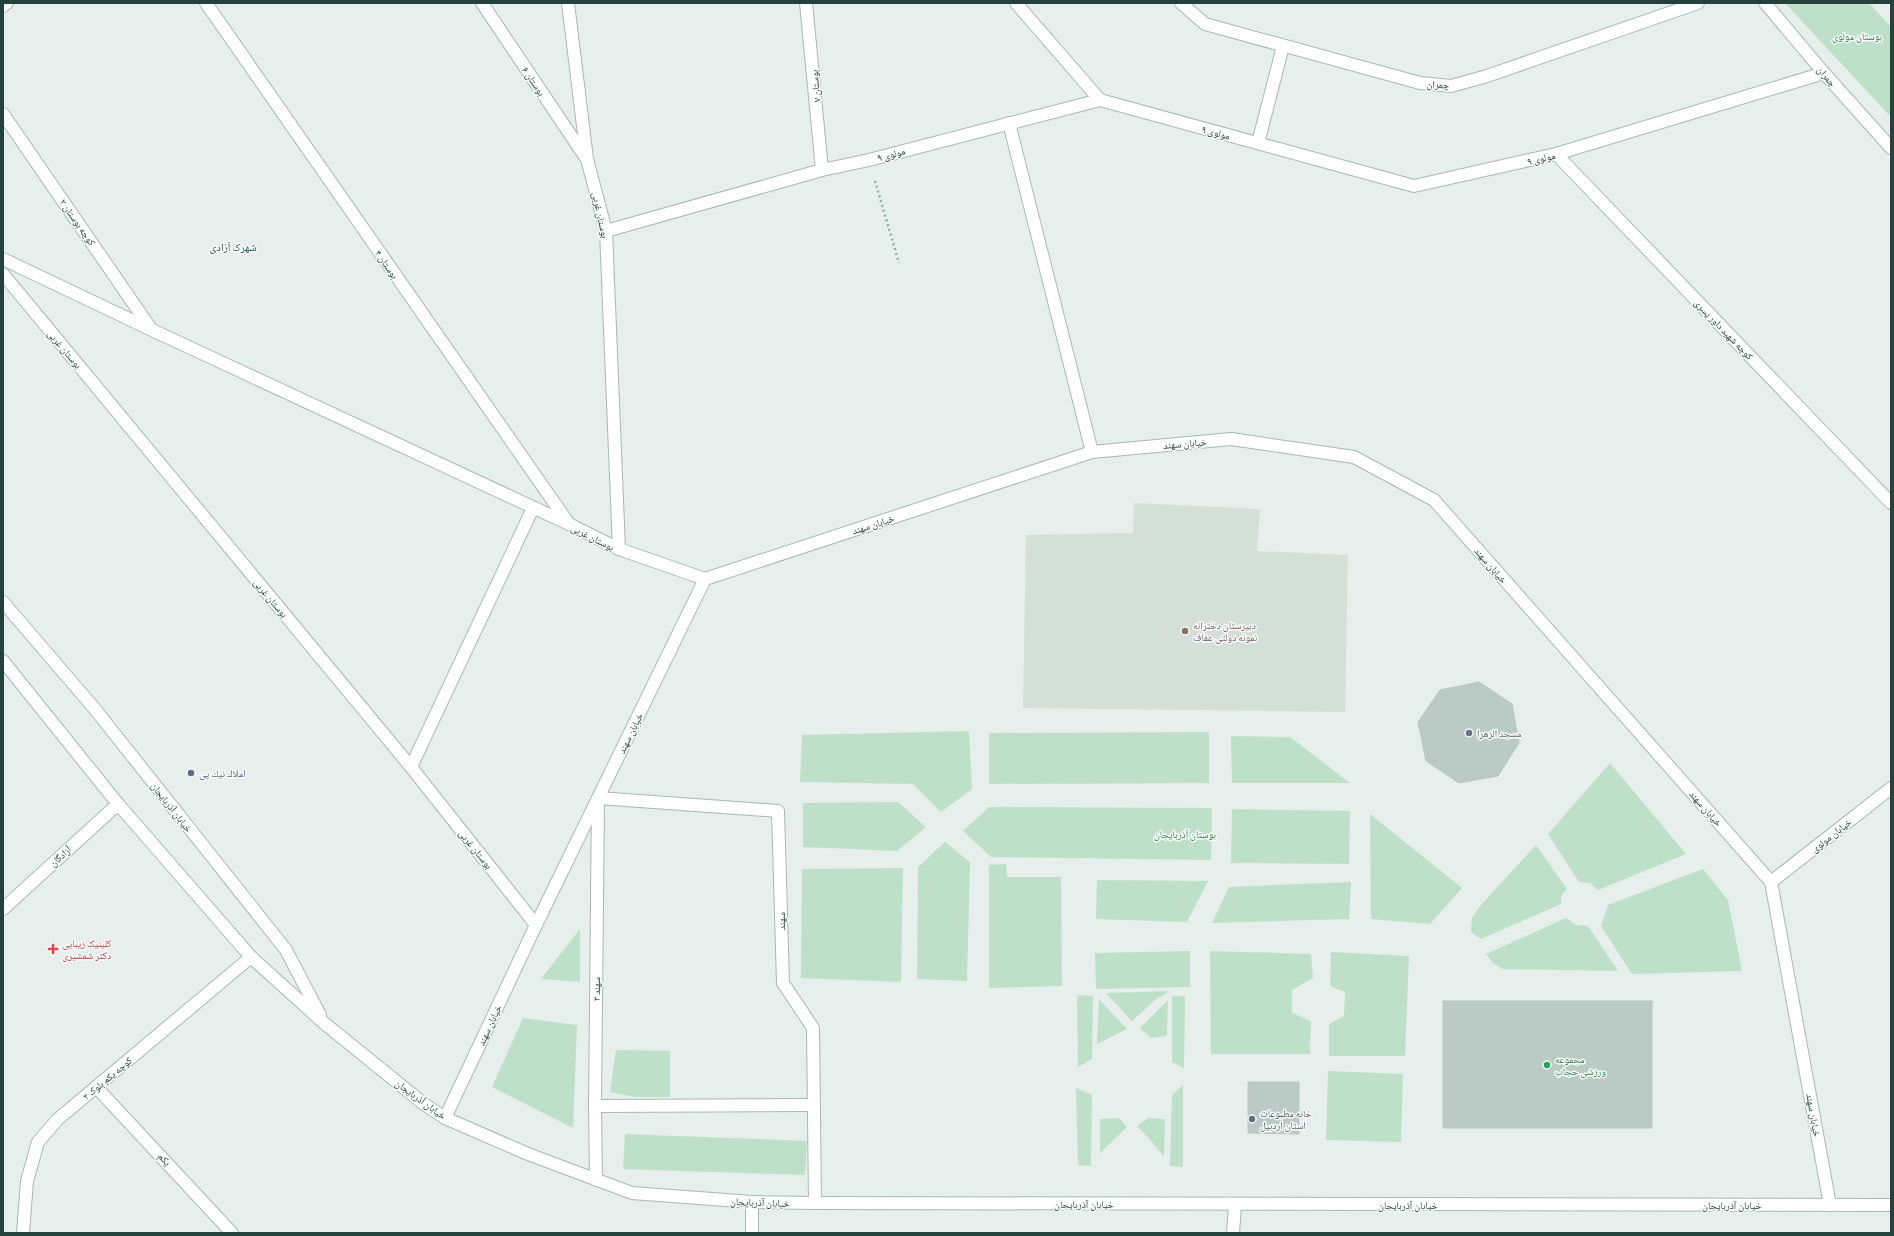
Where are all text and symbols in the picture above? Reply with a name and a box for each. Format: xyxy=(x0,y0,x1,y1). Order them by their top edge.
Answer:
park label: بوستان مولوی xyxy=(1832,30,1882,43)
street label: چمران xyxy=(1814,63,1839,90)
street label: بوستان ۶ xyxy=(519,64,548,99)
street label: بوستان ۷ xyxy=(808,69,823,103)
street label: چمران xyxy=(1426,77,1450,92)
street label: مولوی ۹ xyxy=(1200,122,1232,143)
street label: مولوی ۹ xyxy=(876,144,907,164)
street label: مولوی ۹ xyxy=(1526,149,1557,168)
street label: بوستان غربی xyxy=(589,191,612,240)
street label: کوچه بوستان ۲ xyxy=(57,196,98,248)
district label: شهرک آزادی xyxy=(210,240,256,254)
street label: بوستان ۴ xyxy=(372,247,401,282)
street label: کوچه شهید داور یسری xyxy=(1691,296,1756,363)
street label: بوستان غربی xyxy=(45,327,85,372)
street label: خیابان سهند xyxy=(1163,435,1208,452)
street label: خیابان سهند xyxy=(850,511,897,537)
street label: بوستان غربی xyxy=(569,521,617,554)
street label: خیابان سهند xyxy=(1471,545,1510,587)
street label: بوستان غربی xyxy=(251,576,291,621)
place label: دبیرستان دخترانه نمونه دولتی عفاف xyxy=(1193,619,1257,644)
marker: دبیرستان دخترانه نمونه دولتی عفاف xyxy=(1180,626,1190,636)
street label: خیابان سهند xyxy=(615,710,646,756)
place label: مسجد الزهرا xyxy=(1477,727,1522,739)
marker: مسجد الزهرا xyxy=(1464,728,1474,738)
place label: املاك نيك پى xyxy=(199,767,246,780)
marker: املاك نيك پى xyxy=(186,768,196,778)
street label: خیابان آذربایجان xyxy=(148,780,196,835)
street label: خیابان سهند xyxy=(1686,788,1725,830)
street label: خیابان مولوی xyxy=(1808,815,1855,855)
street label: بوستان غربی xyxy=(456,827,496,872)
park label: بوستان آذربایجان xyxy=(1154,828,1216,841)
street label: آزادگان xyxy=(47,843,74,870)
street label: سهند xyxy=(775,911,787,930)
place label: کلینیک زیبایی دکتر شمشیری xyxy=(62,937,112,962)
marker: کلینیک زیبایی دکتر شمشیری xyxy=(47,943,59,955)
street label: سهند ۲ xyxy=(590,976,602,1001)
street label: خیابان سهند xyxy=(474,1002,505,1048)
place label: مجموعه ورزشی حجاب xyxy=(1555,1053,1606,1078)
street label: کوچه یکم بلوک ۲ xyxy=(80,1054,135,1104)
marker: مجموعه ورزشی حجاب xyxy=(1542,1060,1552,1070)
street label: خیابان آذربایجان xyxy=(393,1077,449,1123)
street label: خیابان سهند xyxy=(1803,1092,1824,1138)
place label: خانه مطبوعات استان اردبیل xyxy=(1260,1107,1313,1132)
marker: خانه مطبوعات استان اردبیل xyxy=(1247,1114,1257,1124)
street label: یکم xyxy=(155,1150,174,1169)
street label: خیابان آذربایجان xyxy=(730,1195,791,1210)
street label: خیابان آذربایجان xyxy=(1054,1198,1115,1211)
street label: خیابان آذربایجان xyxy=(1378,1199,1439,1212)
street label: خیابان آذربایجان xyxy=(1702,1199,1763,1212)

